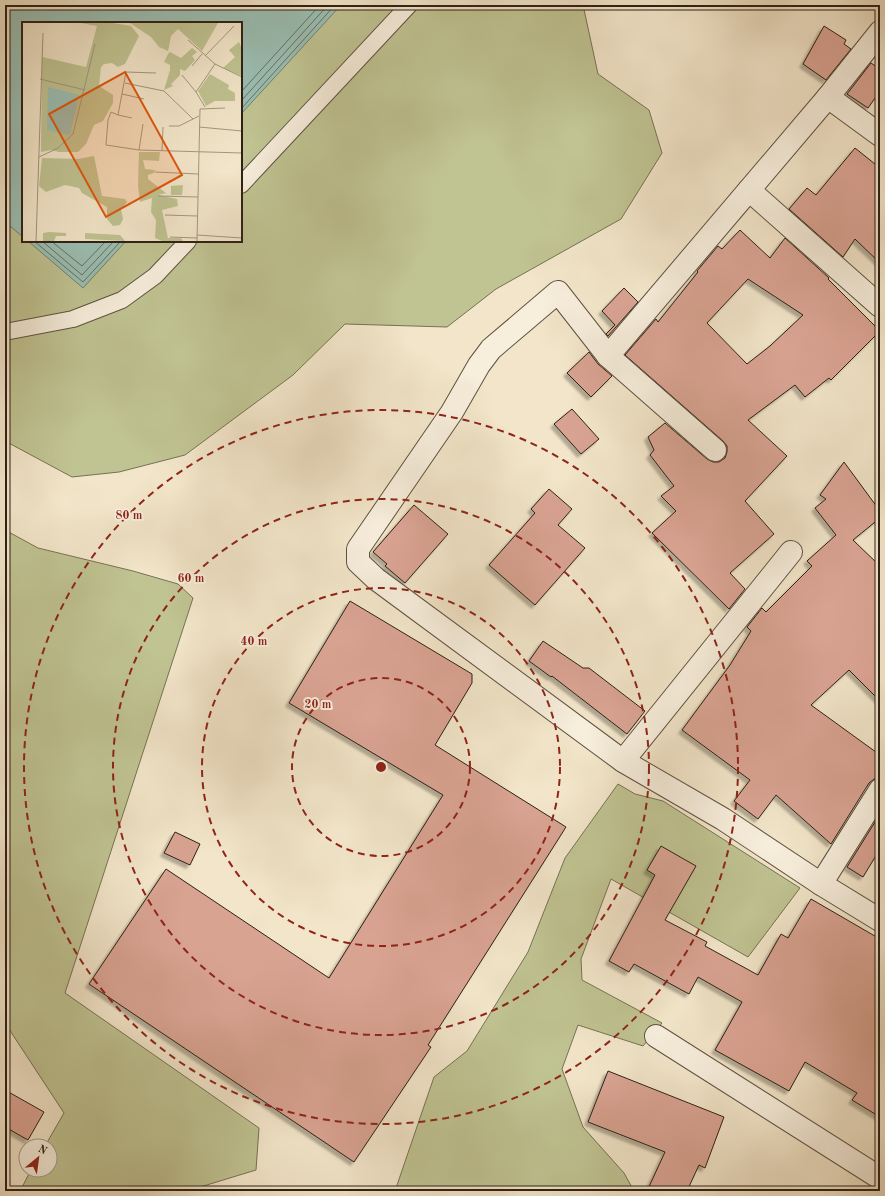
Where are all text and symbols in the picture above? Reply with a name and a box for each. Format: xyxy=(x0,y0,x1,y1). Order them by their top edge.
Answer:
inset map xyxy=(22,22,242,242)
text: 80 m xyxy=(116,510,143,522)
text: 60 m xyxy=(178,573,205,585)
text: 40 m xyxy=(241,636,268,648)
text: 20 m xyxy=(305,699,332,711)
centre of rings xyxy=(374,760,388,774)
north arrow xyxy=(18,1138,58,1178)
text: N xyxy=(36,1144,49,1158)

